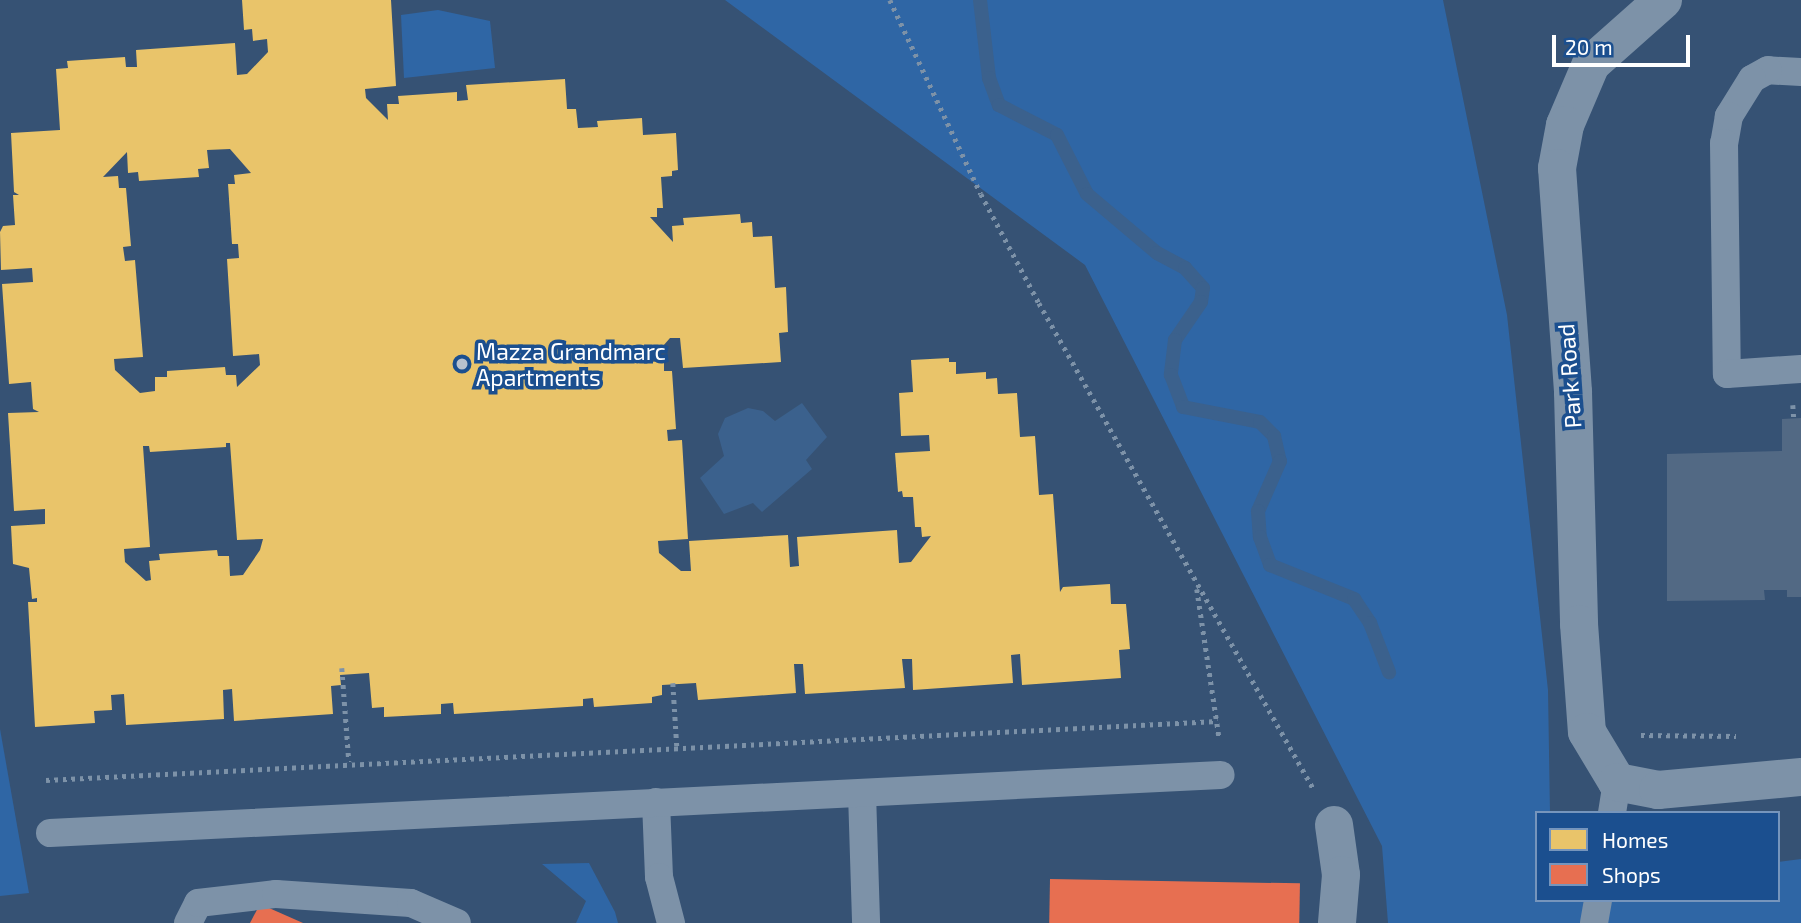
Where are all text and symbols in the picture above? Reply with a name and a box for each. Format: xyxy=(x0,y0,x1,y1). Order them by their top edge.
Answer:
scale bar xyxy=(1556,21,1694,65)
text: 20 m xyxy=(1565,34,1613,59)
street label: Park Road xyxy=(1552,323,1586,429)
place label: Mazza Grandmarc Apartments xyxy=(476,337,666,391)
marker: Mazza Grandmarc Apartments xyxy=(454,356,470,372)
legend xyxy=(1535,811,1780,902)
text: Homes xyxy=(1602,827,1668,852)
text: Shops xyxy=(1602,862,1661,887)

